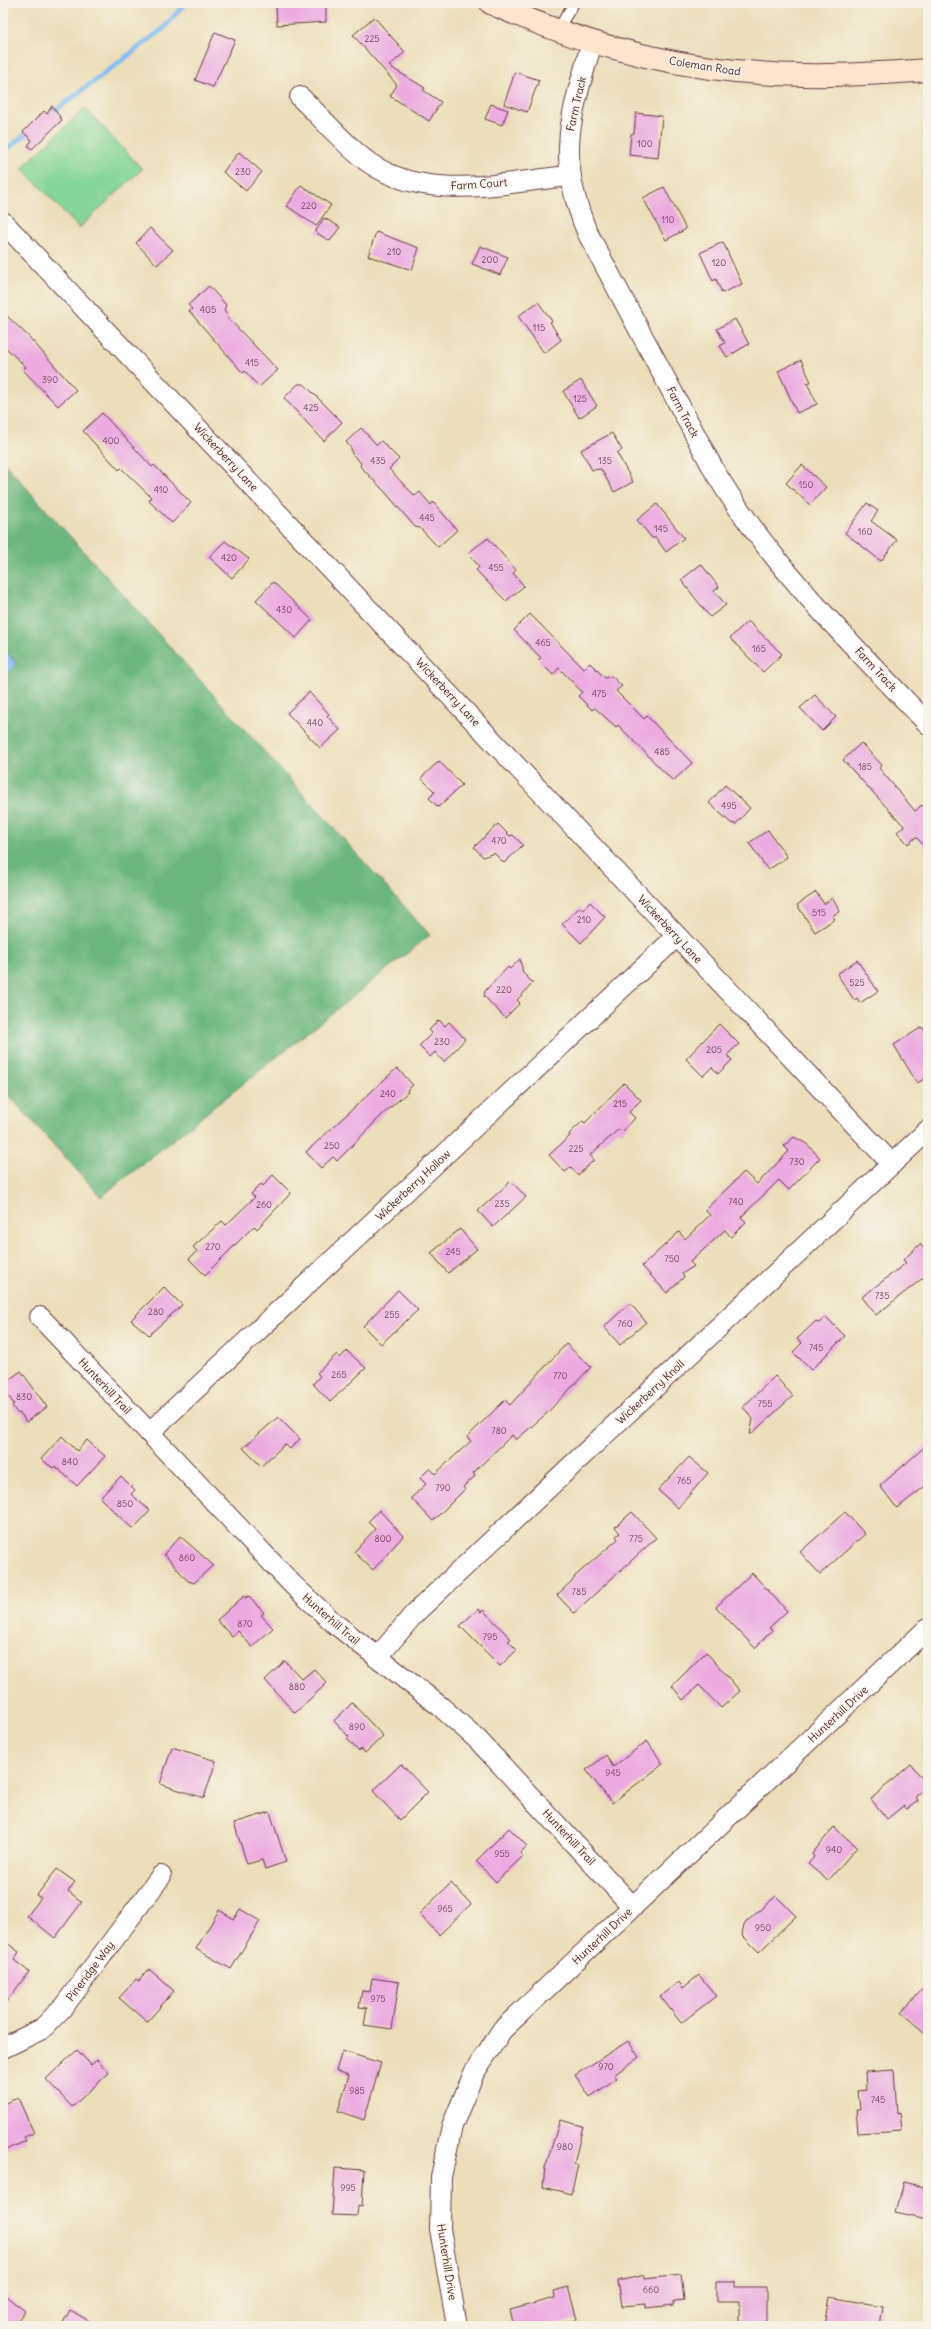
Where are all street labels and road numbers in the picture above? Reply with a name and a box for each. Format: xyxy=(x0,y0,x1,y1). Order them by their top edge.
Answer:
street label: Coleman Road xyxy=(668,53,742,79)
street label: Farm Track xyxy=(563,75,589,133)
street label: Farm Court xyxy=(450,175,508,193)
street label: Farm Track xyxy=(664,384,702,440)
street label: Wickerberry Lane xyxy=(191,420,261,494)
street label: Farm Track xyxy=(852,644,900,694)
street label: Wickerberry Lane xyxy=(413,655,483,729)
street label: Wickerberry Lane xyxy=(635,892,705,966)
street label: Wickerberry Hollow xyxy=(373,1146,454,1223)
street label: Hunterhill Trail xyxy=(75,1355,135,1417)
street label: Wickerberry Knoll xyxy=(613,1357,687,1427)
street label: Hunterhill Trail xyxy=(299,1590,363,1648)
street label: Hunterhill Drive xyxy=(805,1683,871,1745)
street label: Hunterhill Trail xyxy=(539,1806,599,1868)
street label: Hunterhill Drive xyxy=(569,1905,635,1967)
street label: Pineridge Way xyxy=(63,1938,117,2004)
street label: Hunterhill Drive xyxy=(434,2223,460,2301)

